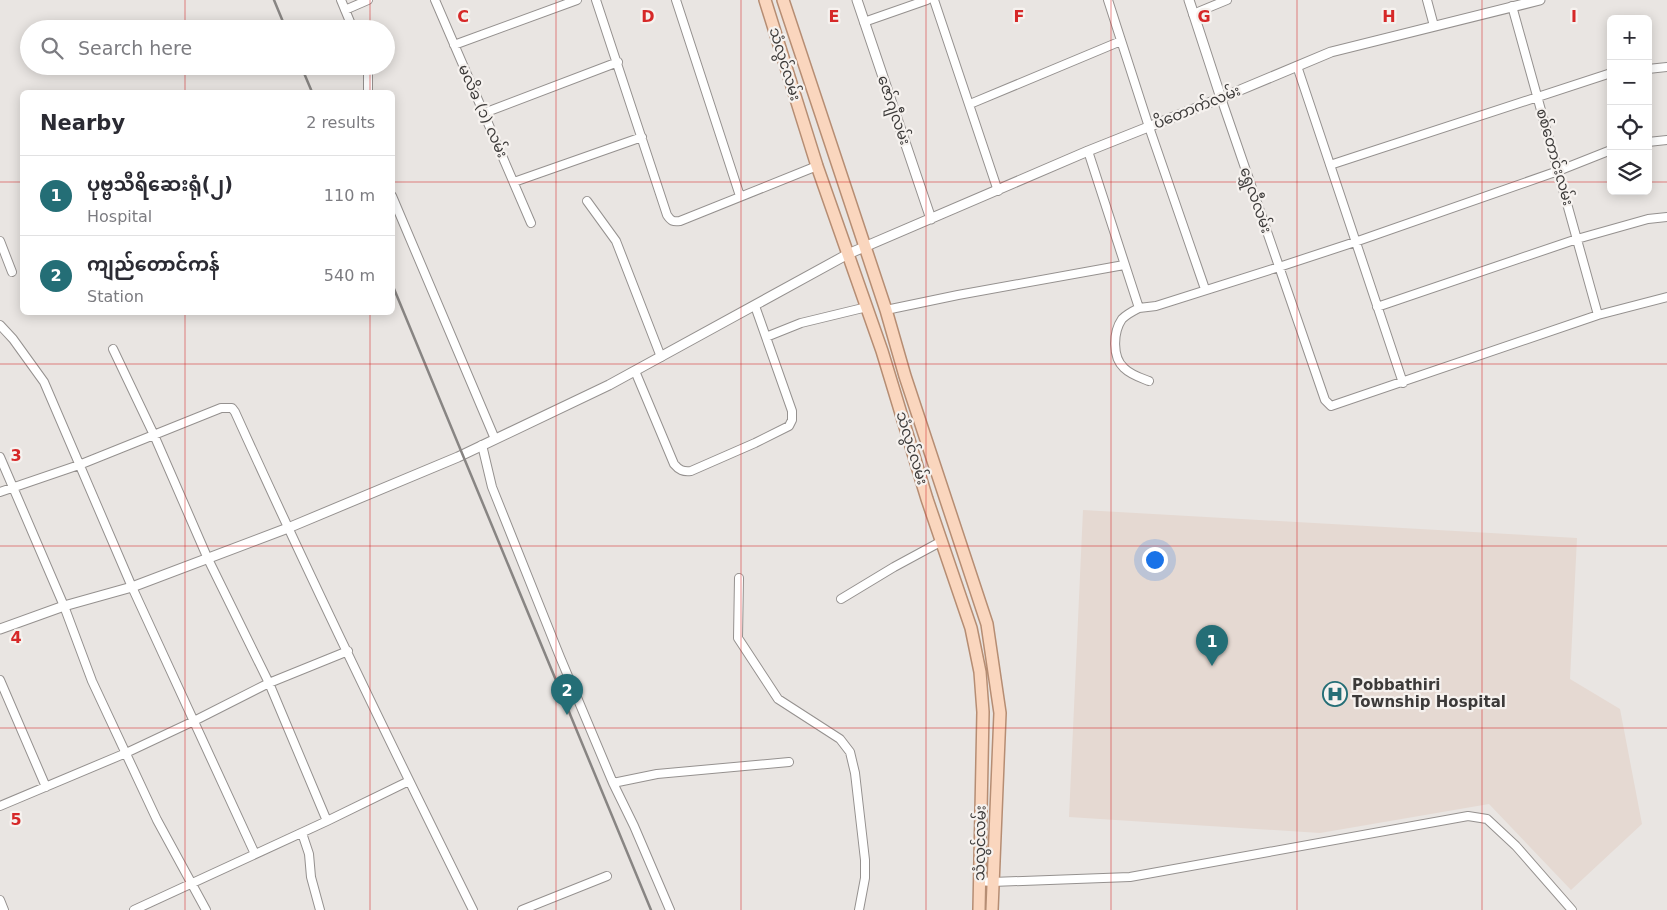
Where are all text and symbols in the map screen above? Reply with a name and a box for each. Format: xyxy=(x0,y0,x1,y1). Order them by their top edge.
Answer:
text: C xyxy=(457,7,469,26)
text: D xyxy=(641,7,655,26)
text: E xyxy=(829,7,839,26)
text: F xyxy=(1014,7,1024,26)
text: G xyxy=(1197,7,1211,26)
text: H xyxy=(1382,7,1396,26)
text: I xyxy=(1571,7,1577,26)
map controls xyxy=(1607,15,1652,195)
button: + xyxy=(1607,15,1652,60)
search box xyxy=(20,20,395,75)
street label: သံလွင်လမ်း xyxy=(763,25,806,103)
icon: search xyxy=(38,34,66,62)
text: Search here xyxy=(78,37,192,59)
button: − xyxy=(1607,60,1652,105)
street label: မလိခ (၁) လမ်း xyxy=(454,61,512,160)
street label: ဇော်ဂျီလမ်း xyxy=(871,72,915,148)
street label: ပိတောက်လမ်း xyxy=(1151,80,1243,133)
button: locate xyxy=(1607,105,1652,150)
street label: စစ်တောင်းလမ်း xyxy=(1533,106,1578,208)
text: Nearby xyxy=(40,111,125,135)
text: 2 results xyxy=(306,113,375,132)
button: layers xyxy=(1607,150,1652,195)
street label: ရွှေလီလမ်း xyxy=(1233,164,1277,236)
text: ပုဗ္ဗသီရိဆေးရုံ(၂) xyxy=(87,173,233,195)
text: 1 xyxy=(50,186,62,205)
text: 110 m xyxy=(324,186,375,205)
text: Hospital xyxy=(87,207,152,226)
text: ကျည်တောင်ကန် xyxy=(87,253,220,275)
text: 2 xyxy=(50,266,62,285)
text: 540 m xyxy=(324,266,375,285)
text: Station xyxy=(87,287,144,306)
street label: သံလွင်လမ်း xyxy=(890,409,933,487)
text: 3 xyxy=(10,446,22,465)
your location xyxy=(1142,547,1168,573)
pin: 1 xyxy=(1196,625,1228,666)
text: 4 xyxy=(10,628,22,647)
pin: 2 xyxy=(551,674,583,715)
place label: Pobbathiri Township Hospital xyxy=(1352,676,1506,711)
hospital icon: Pobbathiri Township Hospital xyxy=(1322,681,1348,707)
street label: သံလွင်လမ်း xyxy=(969,805,992,881)
text: 5 xyxy=(10,810,22,829)

